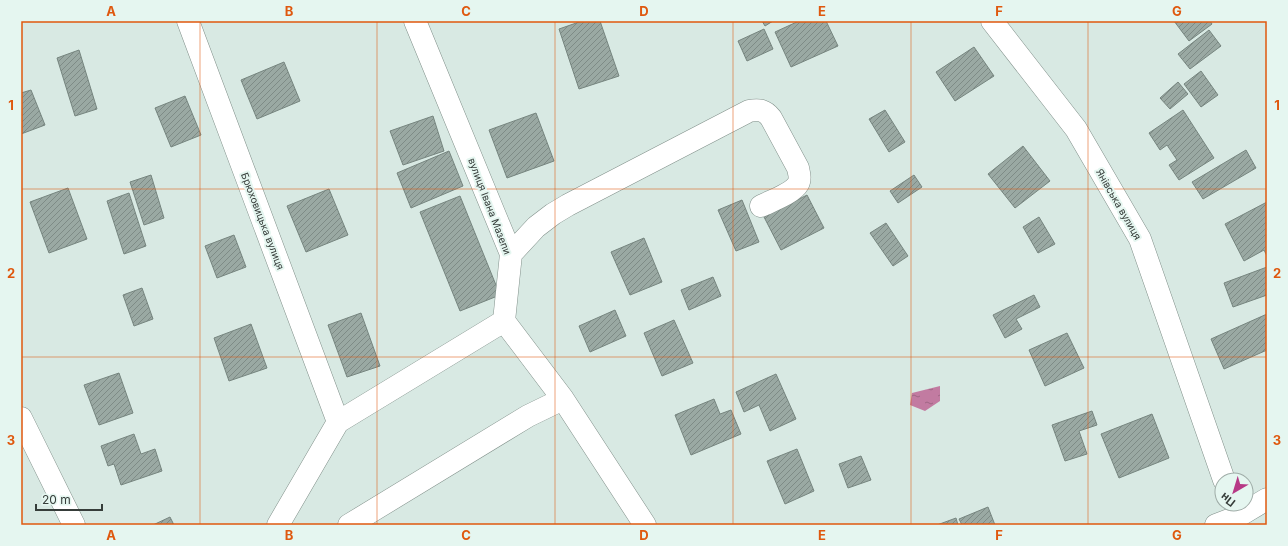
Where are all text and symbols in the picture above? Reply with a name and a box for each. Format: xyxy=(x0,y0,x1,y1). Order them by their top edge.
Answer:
text: A xyxy=(106,3,116,19)
text: B xyxy=(285,3,294,19)
text: C xyxy=(461,3,471,19)
text: D xyxy=(639,3,649,19)
text: E xyxy=(818,3,826,19)
text: F xyxy=(995,3,1003,19)
text: G xyxy=(1172,3,1182,19)
text: 1 xyxy=(8,97,14,113)
text: 1 xyxy=(1274,97,1280,113)
street label: вулиця Івана Мазепи xyxy=(466,156,514,256)
street label: Янівська вулиця xyxy=(1094,167,1144,241)
street label: Брюховицька вулиця xyxy=(239,171,287,271)
text: 2 xyxy=(7,265,15,281)
text: 2 xyxy=(1273,265,1281,281)
text: 3 xyxy=(7,432,15,448)
text: 3 xyxy=(1273,432,1281,448)
north arrow xyxy=(1214,472,1254,512)
scale bar xyxy=(36,486,102,512)
text: Пн xyxy=(1217,490,1238,510)
text: 20 m xyxy=(42,492,71,507)
text: A xyxy=(106,527,116,543)
text: B xyxy=(285,527,294,543)
text: C xyxy=(461,527,471,543)
text: D xyxy=(639,527,649,543)
text: E xyxy=(818,527,826,543)
text: F xyxy=(995,527,1003,543)
text: G xyxy=(1172,527,1182,543)

